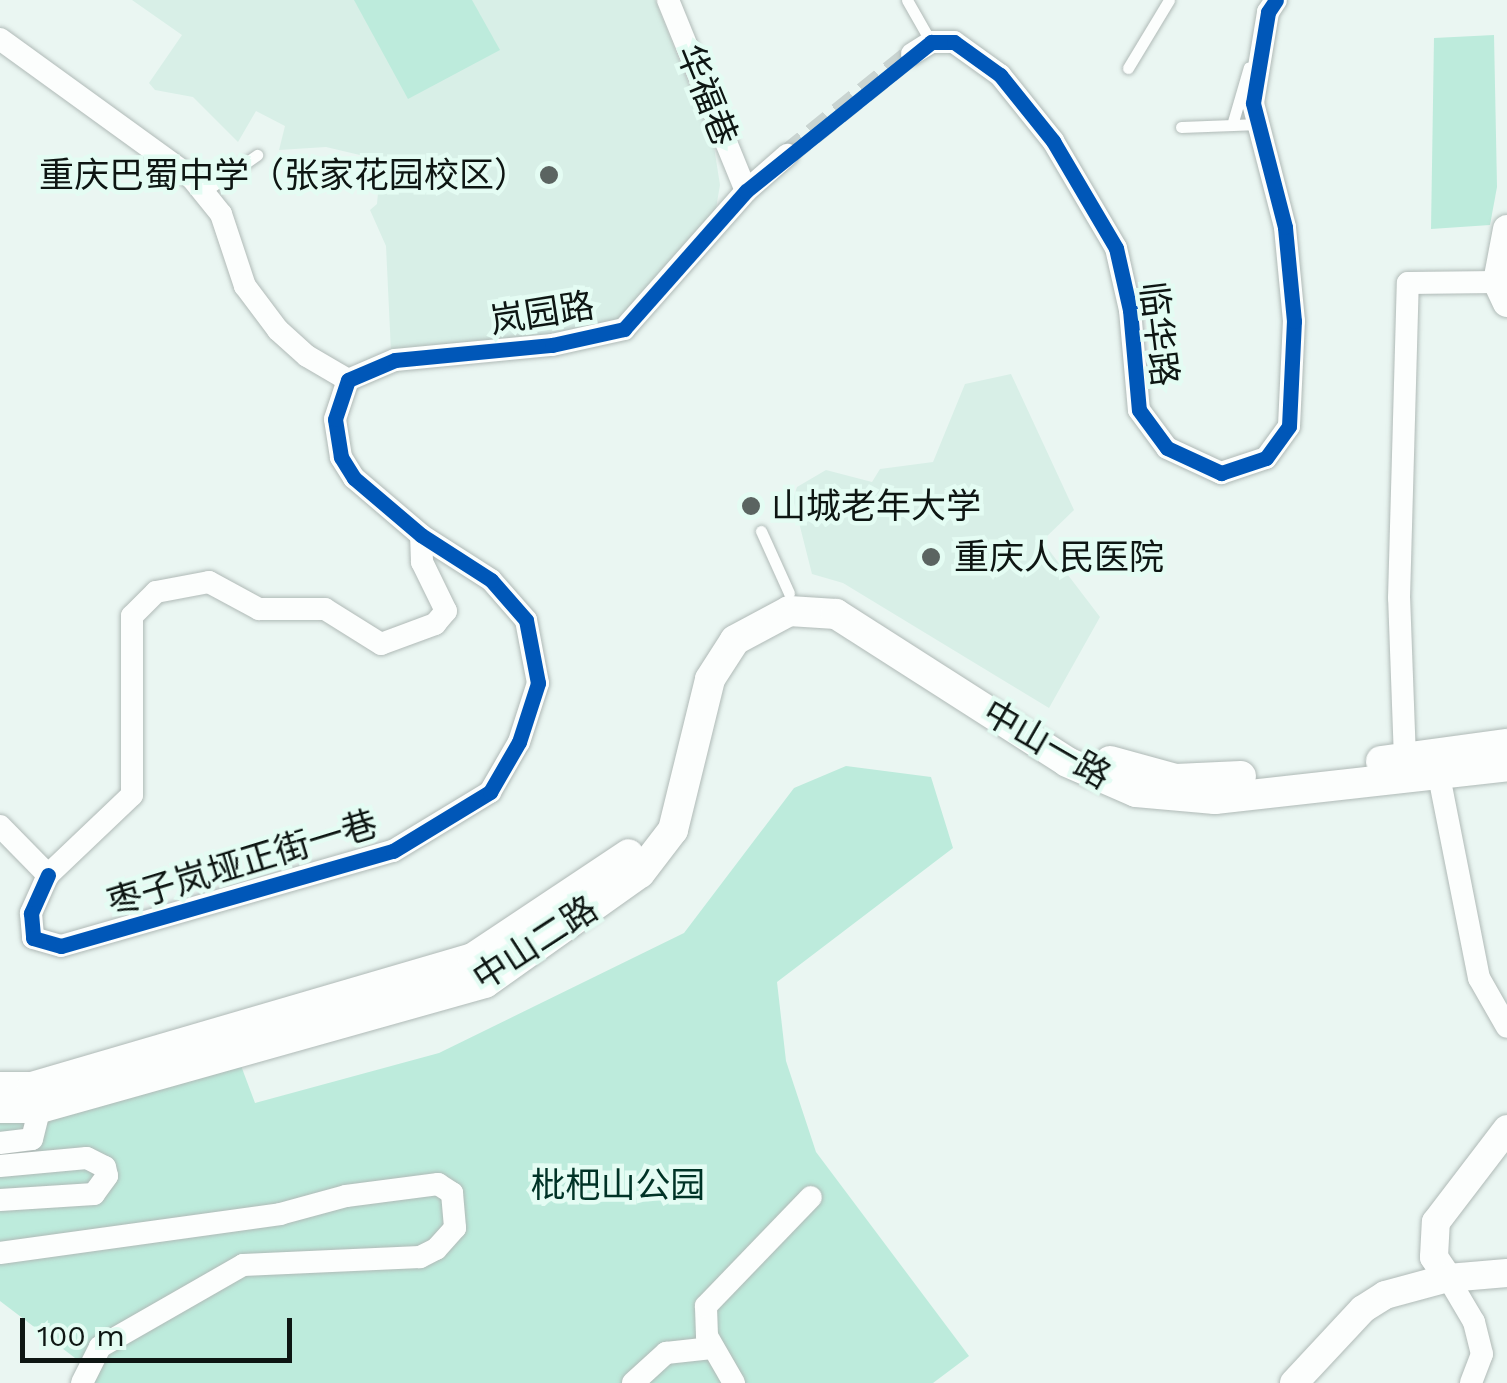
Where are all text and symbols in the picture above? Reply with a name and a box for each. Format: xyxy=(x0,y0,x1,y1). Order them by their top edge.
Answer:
street label: 华福巷 xyxy=(668,38,746,152)
place label: 重庆巴蜀中学（张家花园校区） xyxy=(39,154,529,196)
marker: 重庆巴蜀中学（张家花园校区） xyxy=(538,164,560,186)
street label: 临华路 xyxy=(1132,279,1186,389)
street label: 岚园路 xyxy=(487,284,597,342)
place label: 山城老年大学 xyxy=(771,485,981,527)
marker: 山城老年大学 xyxy=(740,495,762,517)
place label: 重庆人民医院 xyxy=(954,536,1164,578)
marker: 重庆人民医院 xyxy=(918,544,944,570)
street label: 中山一路 xyxy=(976,691,1118,797)
street label: 枣子岚垭正街一巷 xyxy=(102,802,382,924)
street label: 中山二路 xyxy=(465,887,605,999)
park label: 枇杷山公园 xyxy=(531,1164,705,1206)
scale bar xyxy=(25,1298,298,1360)
text: 100 m xyxy=(37,1318,125,1353)

